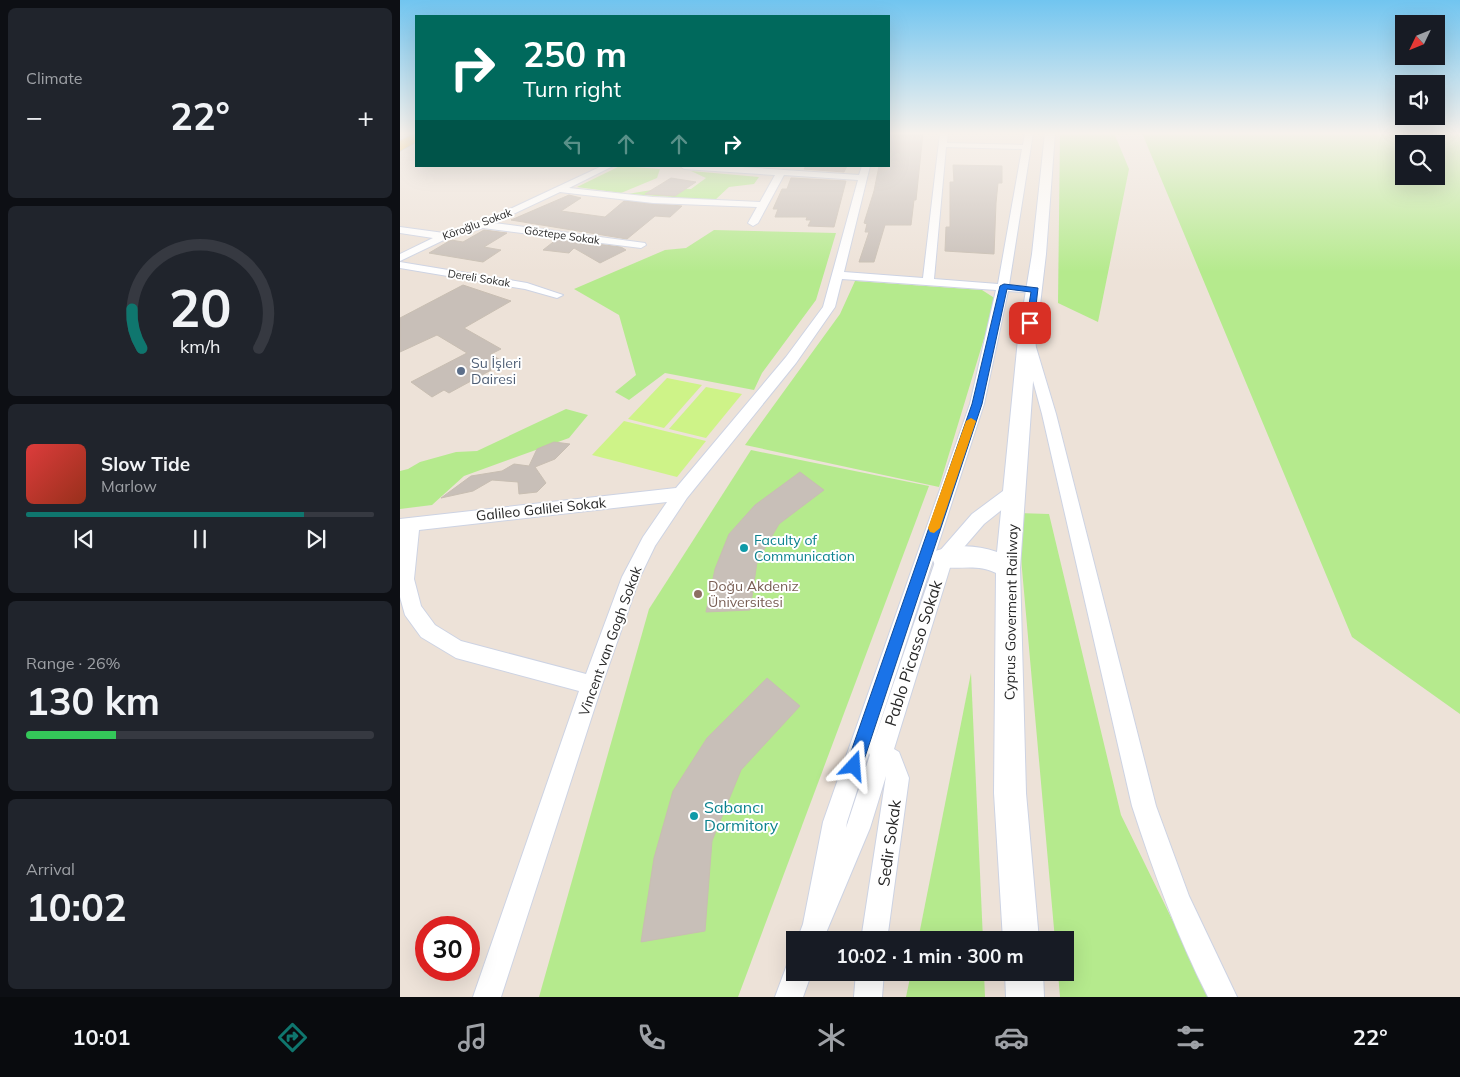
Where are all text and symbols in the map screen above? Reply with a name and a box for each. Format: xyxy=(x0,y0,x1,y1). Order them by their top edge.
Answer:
north arrow xyxy=(1395,15,1445,65)
map controls xyxy=(1395,15,1445,185)
text: 250 m xyxy=(523,32,627,76)
icon: right xyxy=(440,35,505,100)
text: Climate xyxy=(26,68,82,88)
text: Turn right xyxy=(523,75,621,103)
button: sound xyxy=(1395,75,1445,125)
text: 22° xyxy=(170,92,230,140)
text: − xyxy=(26,99,43,134)
text: + xyxy=(357,99,374,134)
icon: left xyxy=(559,130,587,158)
icon: ahead xyxy=(612,130,640,158)
icon: ahead xyxy=(665,130,693,158)
icon: right xyxy=(718,130,746,158)
button: search xyxy=(1395,135,1445,185)
street label: Köroğlu Sokak xyxy=(440,205,514,243)
street label: Göztepe Sokak xyxy=(523,223,601,247)
street label: Dereli Sokak xyxy=(447,266,512,290)
text: 20 xyxy=(169,275,231,340)
pin xyxy=(1009,302,1051,344)
icon: arrive xyxy=(1016,309,1044,337)
text: km/h xyxy=(180,335,220,357)
place label: Su İşleri Dairesi xyxy=(471,354,521,388)
marker: Su İşleri Dairesi xyxy=(455,365,467,377)
text: Slow Tide xyxy=(101,452,190,476)
text: Marlow xyxy=(101,476,157,496)
street label: Galileo Galilei Sokak xyxy=(475,493,608,525)
street label: Cyprus Goverment Railway xyxy=(1000,523,1022,700)
icon: previous xyxy=(70,525,98,553)
icon: pause xyxy=(186,525,214,553)
icon: next xyxy=(302,525,330,553)
place label: Faculty of Communication xyxy=(754,531,855,565)
marker: Faculty of Communication xyxy=(738,542,750,554)
street label: Vincent van Gogh Sokak xyxy=(575,563,646,718)
place label: Doğu Akdeniz Üniversitesi xyxy=(708,577,799,611)
street label: Pablo Picasso Sokak xyxy=(880,577,946,729)
marker: Doğu Akdeniz Üniversitesi xyxy=(692,588,704,600)
text: Range · 26% xyxy=(26,653,121,673)
text: 130 km xyxy=(26,677,160,725)
position arrow xyxy=(827,739,879,791)
place label: Sabancı Dormitory xyxy=(704,797,779,835)
street label: Sedir Sokak xyxy=(873,798,905,888)
marker: Sabancı Dormitory xyxy=(688,810,700,822)
text: Arrival xyxy=(26,859,75,879)
text: 10:02 xyxy=(26,883,127,931)
speed limit sign: 30 xyxy=(415,916,480,981)
text: 10:02 · 1 min · 300 m xyxy=(836,944,1024,968)
icon: directions xyxy=(275,1020,310,1055)
icon: music xyxy=(455,1020,490,1055)
icon: phone xyxy=(634,1020,669,1055)
icon: climate xyxy=(814,1020,849,1055)
icon: car xyxy=(994,1020,1029,1055)
icon: filters xyxy=(1173,1020,1208,1055)
text: 10:01 xyxy=(72,1023,131,1051)
text: 22° xyxy=(1353,1023,1388,1051)

